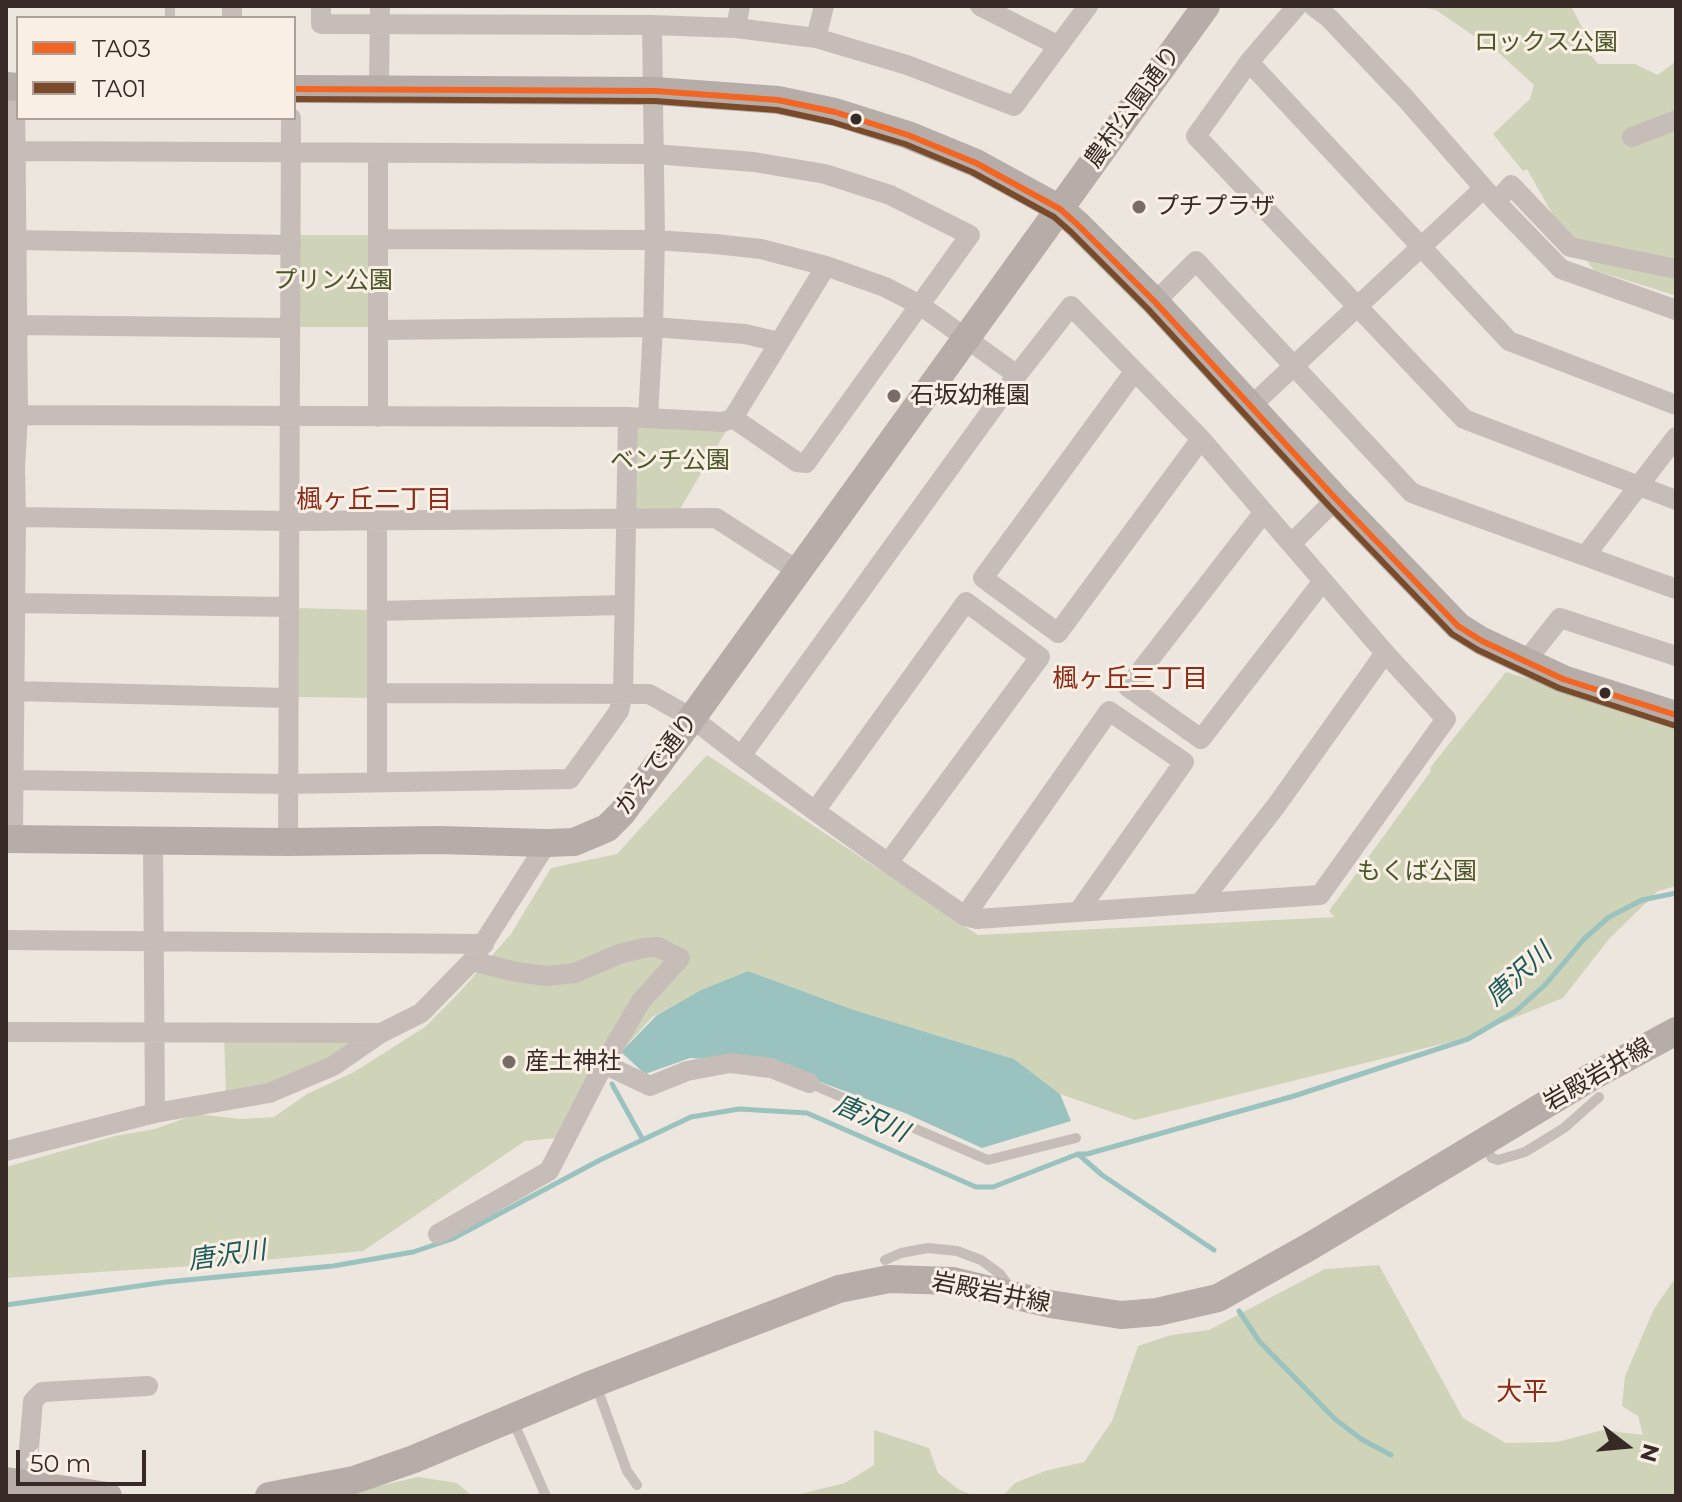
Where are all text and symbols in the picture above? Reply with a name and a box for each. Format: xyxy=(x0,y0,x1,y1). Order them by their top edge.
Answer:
legend xyxy=(16,16,296,120)
park label: ロックス公園 xyxy=(1474,29,1618,57)
text: TA03 xyxy=(92,34,151,63)
street label: 農村公園通り xyxy=(1079,40,1187,174)
text: TA01 xyxy=(92,74,147,103)
unlabelled marker xyxy=(848,111,864,127)
place label: プチプラザ xyxy=(1155,193,1275,221)
marker: プチプラザ xyxy=(1130,198,1148,216)
park label: プリン公園 xyxy=(273,267,393,295)
place label: 石坂幼稚園 xyxy=(910,382,1030,410)
marker: 石坂幼稚園 xyxy=(885,387,903,405)
park label: ベンチ公園 xyxy=(610,447,730,475)
district label: 楓ヶ丘二丁目 xyxy=(296,484,452,516)
district label: 楓ヶ丘三丁目 xyxy=(1052,663,1208,695)
unlabelled marker xyxy=(1597,685,1613,701)
street label: かえで通り xyxy=(609,707,705,821)
park label: もくば公園 xyxy=(1357,858,1477,886)
water label: 唐沢川 xyxy=(1480,937,1558,1013)
street label: 岩殿岩井線 xyxy=(1539,1033,1657,1117)
place label: 産土神社 xyxy=(525,1048,621,1076)
marker: 産土神社 xyxy=(500,1053,518,1071)
water label: 唐沢川 xyxy=(829,1089,913,1149)
water label: 唐沢川 xyxy=(186,1235,268,1277)
street label: 岩殿岩井線 xyxy=(929,1267,1053,1319)
district label: 大平 xyxy=(1496,1376,1548,1408)
north arrow xyxy=(1586,1406,1666,1486)
scale bar xyxy=(20,1434,150,1484)
text: N xyxy=(1634,1440,1665,1465)
text: 50 m xyxy=(30,1449,91,1478)

